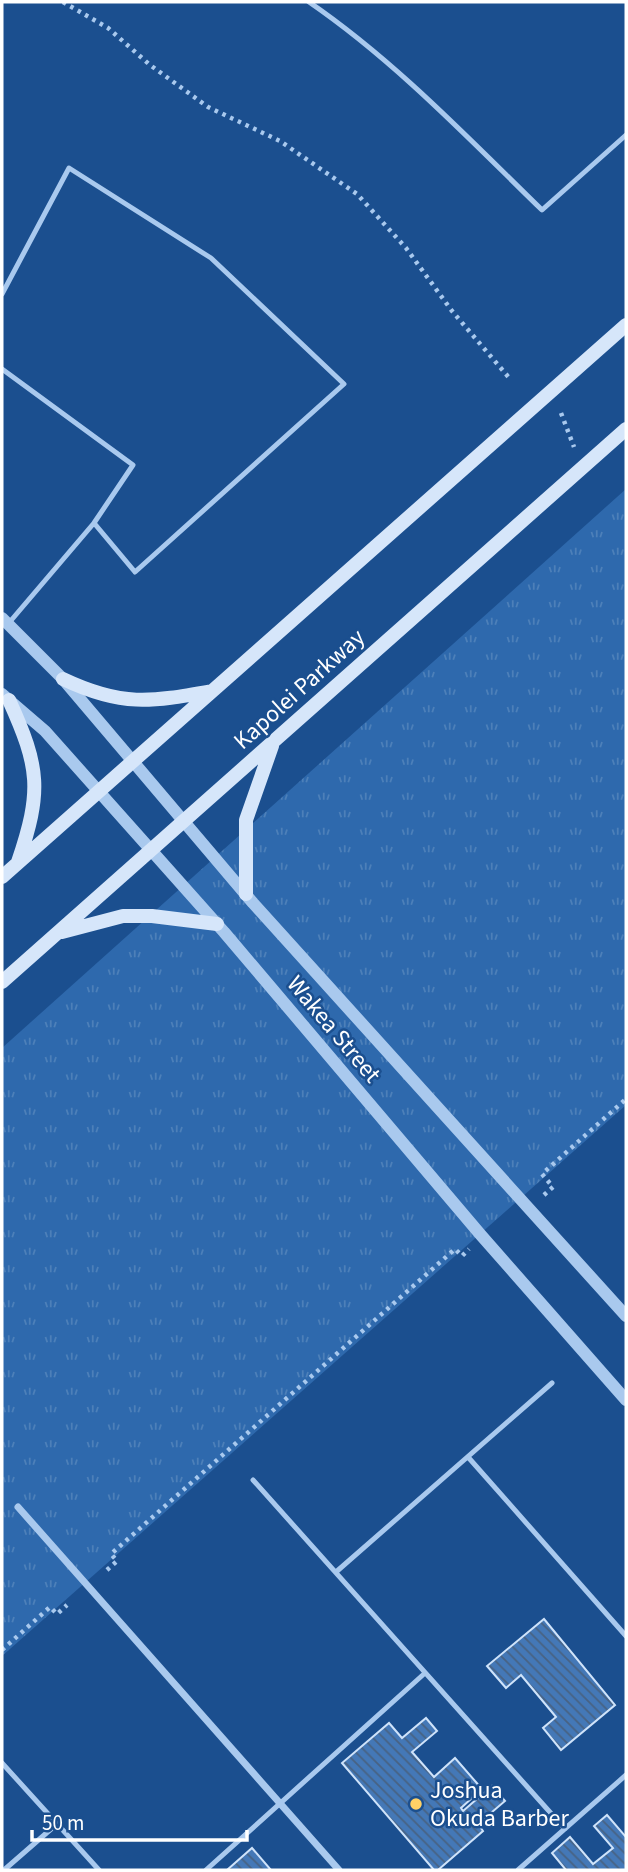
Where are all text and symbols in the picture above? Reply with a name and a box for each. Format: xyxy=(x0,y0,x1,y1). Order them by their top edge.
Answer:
street label: Kapolei Parkway xyxy=(226,621,373,758)
street label: Wakea Street xyxy=(278,968,389,1091)
place label: Joshua Okuda Barber xyxy=(430,1773,569,1836)
marker: Joshua Okuda Barber xyxy=(408,1796,424,1812)
scale bar xyxy=(32,1798,247,1842)
text: 50 m xyxy=(42,1808,84,1838)

